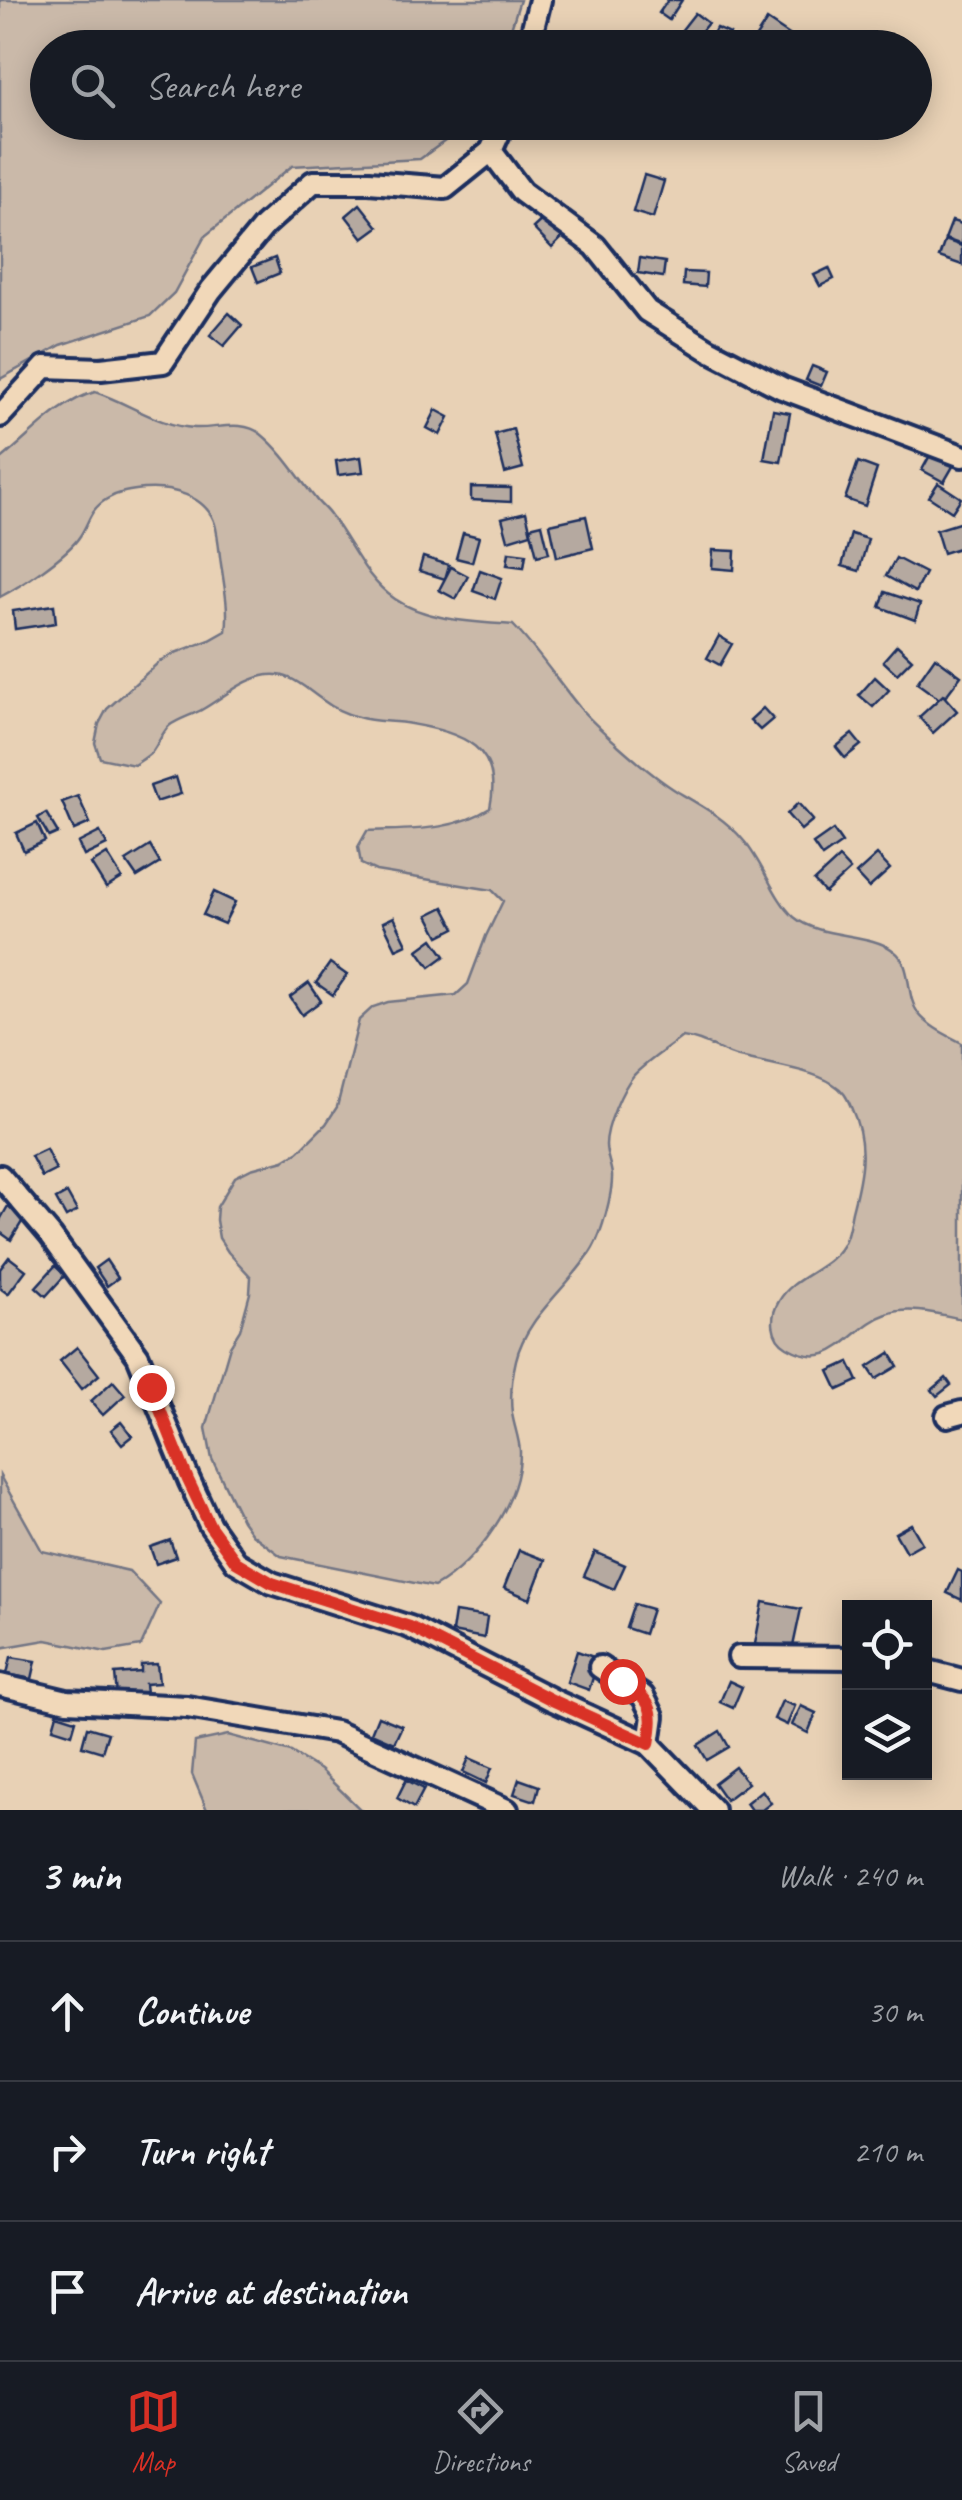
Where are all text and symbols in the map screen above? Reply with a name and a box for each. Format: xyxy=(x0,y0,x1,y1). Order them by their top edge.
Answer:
search box xyxy=(30,30,932,140)
icon: search xyxy=(65,58,120,113)
text: Search here xyxy=(145,62,300,109)
route end xyxy=(129,1365,175,1411)
map controls xyxy=(842,1600,932,1780)
button: locate xyxy=(842,1600,932,1690)
route start xyxy=(600,1659,646,1705)
button: layers xyxy=(842,1690,932,1780)
text: 3 min xyxy=(40,1849,120,1902)
text: Walk · 240 m xyxy=(778,1855,922,1896)
icon: ahead xyxy=(40,1984,95,2039)
text: Continue xyxy=(135,1988,249,2035)
text: 30 m xyxy=(868,1991,922,2032)
icon: right xyxy=(40,2124,95,2179)
text: Turn right xyxy=(135,2128,269,2175)
text: 210 m xyxy=(853,2131,922,2172)
icon: arrive xyxy=(40,2264,95,2319)
text: Arrive at destination xyxy=(135,2268,407,2315)
tab: Map xyxy=(126,2384,181,2479)
tab: Directions xyxy=(432,2384,530,2479)
tab: Saved xyxy=(781,2384,836,2479)

